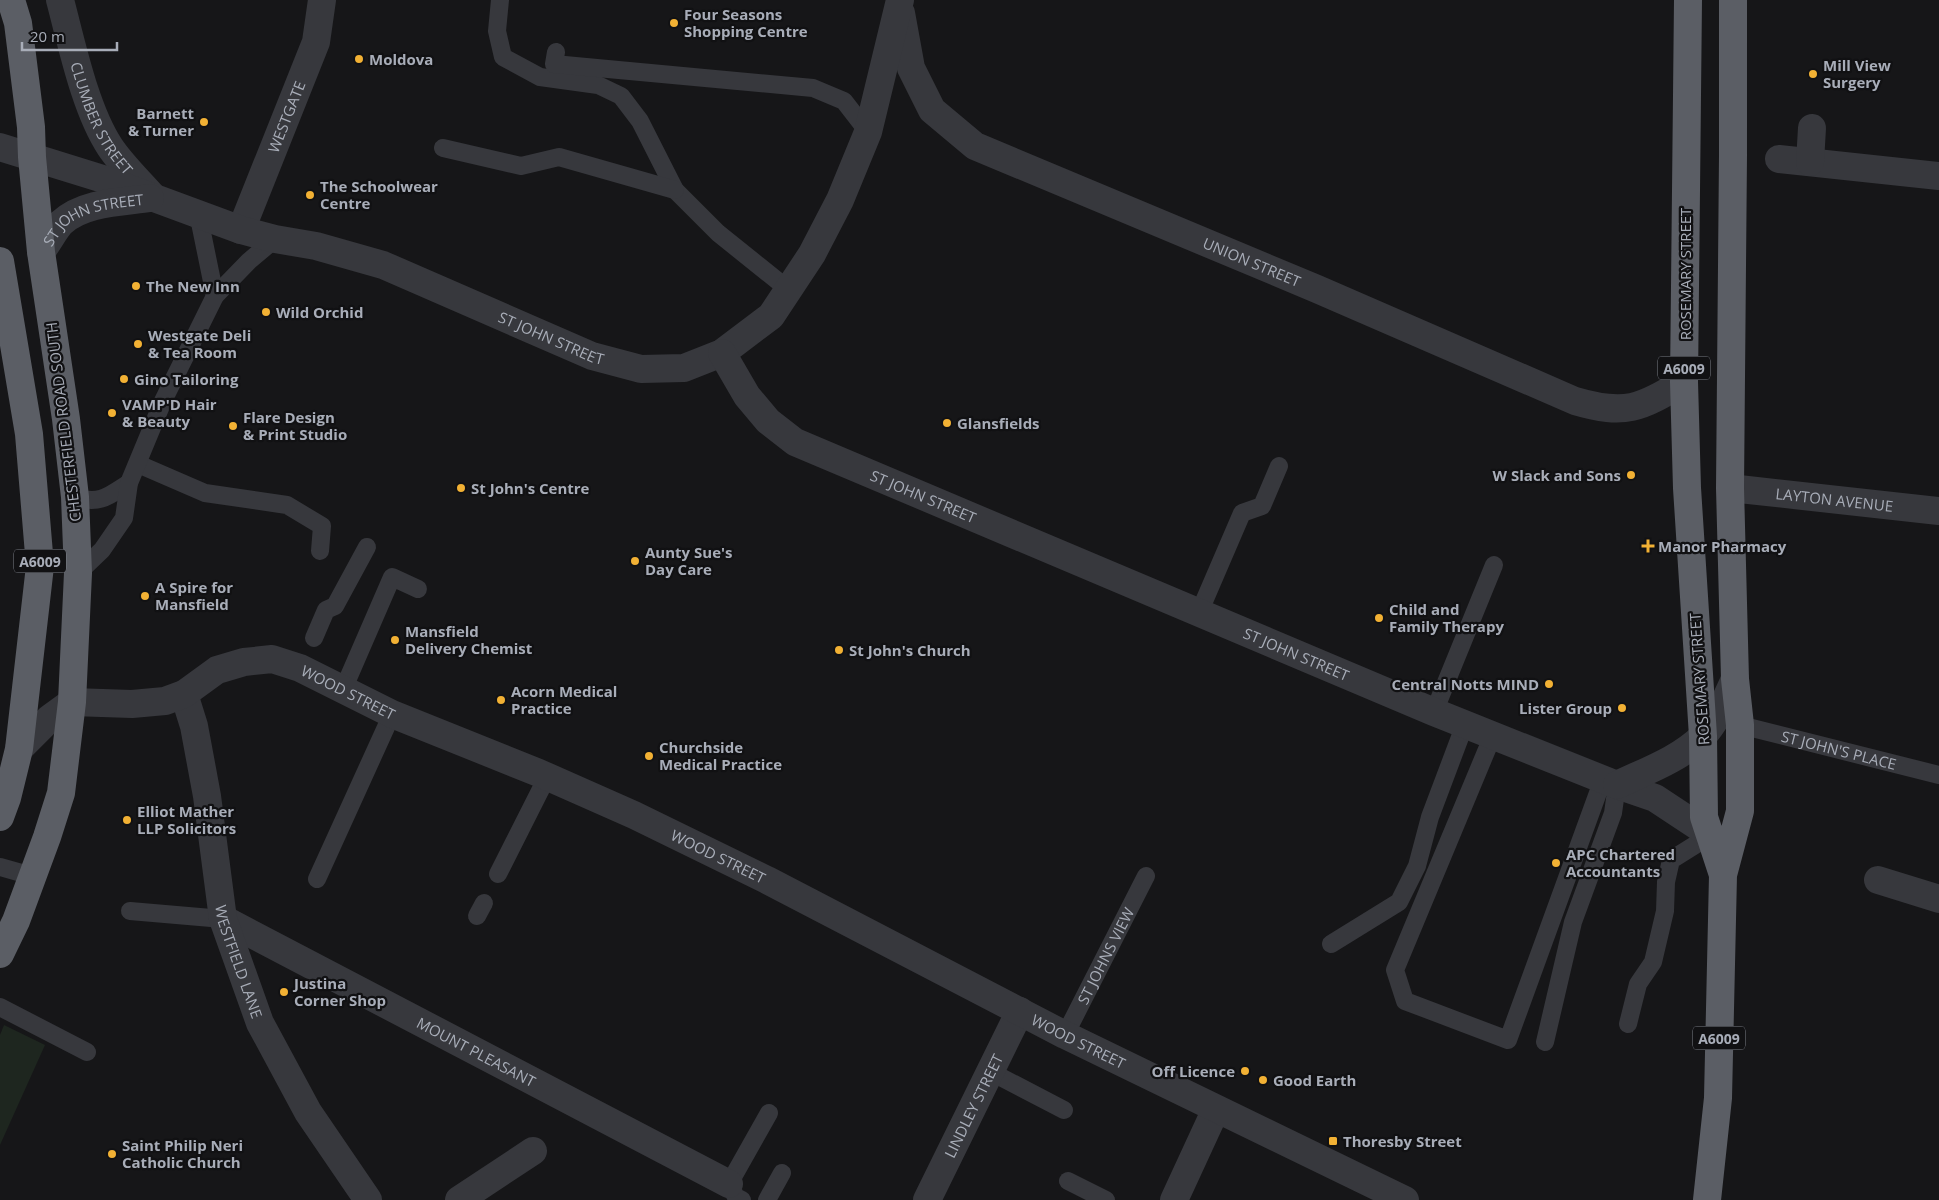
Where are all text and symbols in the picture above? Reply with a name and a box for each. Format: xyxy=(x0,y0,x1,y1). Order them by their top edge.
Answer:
place label: Four Seasons Shopping Centre xyxy=(684,4,808,41)
marker: Four Seasons Shopping Centre xyxy=(668,17,680,29)
scale bar xyxy=(22,20,118,52)
text: 20 m xyxy=(30,26,65,46)
place label: Moldova xyxy=(369,49,433,69)
marker: Moldova xyxy=(353,53,365,65)
place label: Mill View Surgery xyxy=(1823,55,1891,92)
street label: CLUMBER STREET xyxy=(66,59,138,179)
marker: Mill View Surgery xyxy=(1807,68,1819,80)
street label: WESTGATE xyxy=(263,78,310,156)
place label: Barnett & Turner xyxy=(128,103,194,140)
marker: Barnett & Turner xyxy=(198,116,210,128)
place label: The Schoolwear Centre xyxy=(320,176,438,213)
street label: ST JOHN STREET xyxy=(38,189,145,250)
marker: The Schoolwear Centre xyxy=(304,189,316,201)
street label: ROSEMARY STREET xyxy=(1675,207,1695,340)
street label: UNION STREET xyxy=(1200,232,1304,291)
place label: The New Inn xyxy=(146,276,240,296)
marker: The New Inn xyxy=(130,280,142,292)
place label: Wild Orchid xyxy=(276,302,363,322)
marker: Wild Orchid xyxy=(260,306,272,318)
street label: ST JOHN STREET xyxy=(496,307,607,369)
street label: CHESTERFIELD ROAD SOUTH xyxy=(41,321,85,523)
place label: Westgate Deli & Tea Room xyxy=(148,325,251,362)
marker: Westgate Deli & Tea Room xyxy=(132,338,144,350)
road number: A6009 xyxy=(1658,356,1710,379)
place label: Gino Tailoring xyxy=(134,369,239,389)
marker: Gino Tailoring xyxy=(118,373,130,385)
place label: VAMP'D Hair & Beauty xyxy=(122,394,217,431)
marker: VAMP'D Hair & Beauty xyxy=(106,407,118,419)
place label: Flare Design & Print Studio xyxy=(243,407,347,444)
place label: Glansfields xyxy=(957,413,1040,433)
marker: Glansfields xyxy=(941,417,953,429)
marker: Flare Design & Print Studio xyxy=(227,420,239,432)
street label: ST JOHN STREET xyxy=(867,465,980,528)
place label: W Slack and Sons xyxy=(1493,465,1621,485)
marker: W Slack and Sons xyxy=(1625,469,1637,481)
place label: St John's Centre xyxy=(471,478,590,498)
marker: St John's Centre xyxy=(455,482,467,494)
street label: LAYTON AVENUE xyxy=(1775,483,1894,516)
place label: Manor Pharmacy xyxy=(1658,536,1787,556)
marker: Manor Pharmacy xyxy=(1642,540,1654,552)
place label: Aunty Sue's Day Care xyxy=(645,542,732,579)
road number: A6009 xyxy=(14,550,66,572)
marker: Aunty Sue's Day Care xyxy=(629,555,641,567)
place label: A Spire for Mansfield xyxy=(155,577,233,614)
marker: A Spire for Mansfield xyxy=(139,590,151,602)
place label: Child and Family Therapy xyxy=(1389,599,1504,636)
street label: ROSEMARY STREET xyxy=(1684,611,1714,746)
marker: Child and Family Therapy xyxy=(1373,612,1385,624)
place label: Mansfield Delivery Chemist xyxy=(405,621,533,658)
street label: ST JOHN STREET xyxy=(1240,623,1353,685)
marker: Mansfield Delivery Chemist xyxy=(389,634,401,646)
place label: St John's Church xyxy=(849,640,971,660)
marker: St John's Church xyxy=(833,644,845,656)
street label: WOOD STREET xyxy=(298,660,399,724)
place label: Central Notts MIND xyxy=(1392,674,1539,694)
marker: Central Notts MIND xyxy=(1543,678,1555,690)
place label: Acorn Medical Practice xyxy=(511,681,617,718)
marker: Acorn Medical Practice xyxy=(495,694,507,706)
place label: Lister Group xyxy=(1519,698,1612,718)
marker: Lister Group xyxy=(1616,702,1628,714)
street label: ST JOHN'S PLACE xyxy=(1779,726,1899,774)
place label: Churchside Medical Practice xyxy=(659,737,782,774)
marker: Churchside Medical Practice xyxy=(643,750,655,762)
place label: Elliot Mather LLP Solicitors xyxy=(137,801,236,838)
marker: Elliot Mather LLP Solicitors xyxy=(121,814,133,826)
street label: WOOD STREET xyxy=(668,825,770,888)
place label: APC Chartered Accountants xyxy=(1566,844,1675,881)
marker: APC Chartered Accountants xyxy=(1550,857,1562,869)
street label: WESTFIELD LANE xyxy=(211,904,267,1021)
street label: ST JOHNS VIEW xyxy=(1072,904,1138,1007)
place label: Justina Corner Shop xyxy=(292,973,386,1010)
marker: Justina Corner Shop xyxy=(278,986,290,998)
street label: WOOD STREET xyxy=(1028,1009,1130,1073)
street label: MOUNT PLEASANT xyxy=(413,1012,540,1091)
road number: A6009 xyxy=(1693,1026,1745,1050)
street label: LINDLEY STREET xyxy=(939,1050,1008,1161)
place label: Off Licence xyxy=(1151,1061,1235,1081)
marker: Off Licence xyxy=(1239,1065,1251,1077)
place label: Good Earth xyxy=(1273,1070,1356,1090)
marker: Good Earth xyxy=(1257,1074,1269,1086)
place label: Thoresby Street xyxy=(1343,1131,1462,1151)
place label: Saint Philip Neri Catholic Church xyxy=(122,1135,243,1172)
marker: Thoresby Street xyxy=(1327,1135,1339,1147)
marker: Saint Philip Neri Catholic Church xyxy=(106,1148,118,1160)

